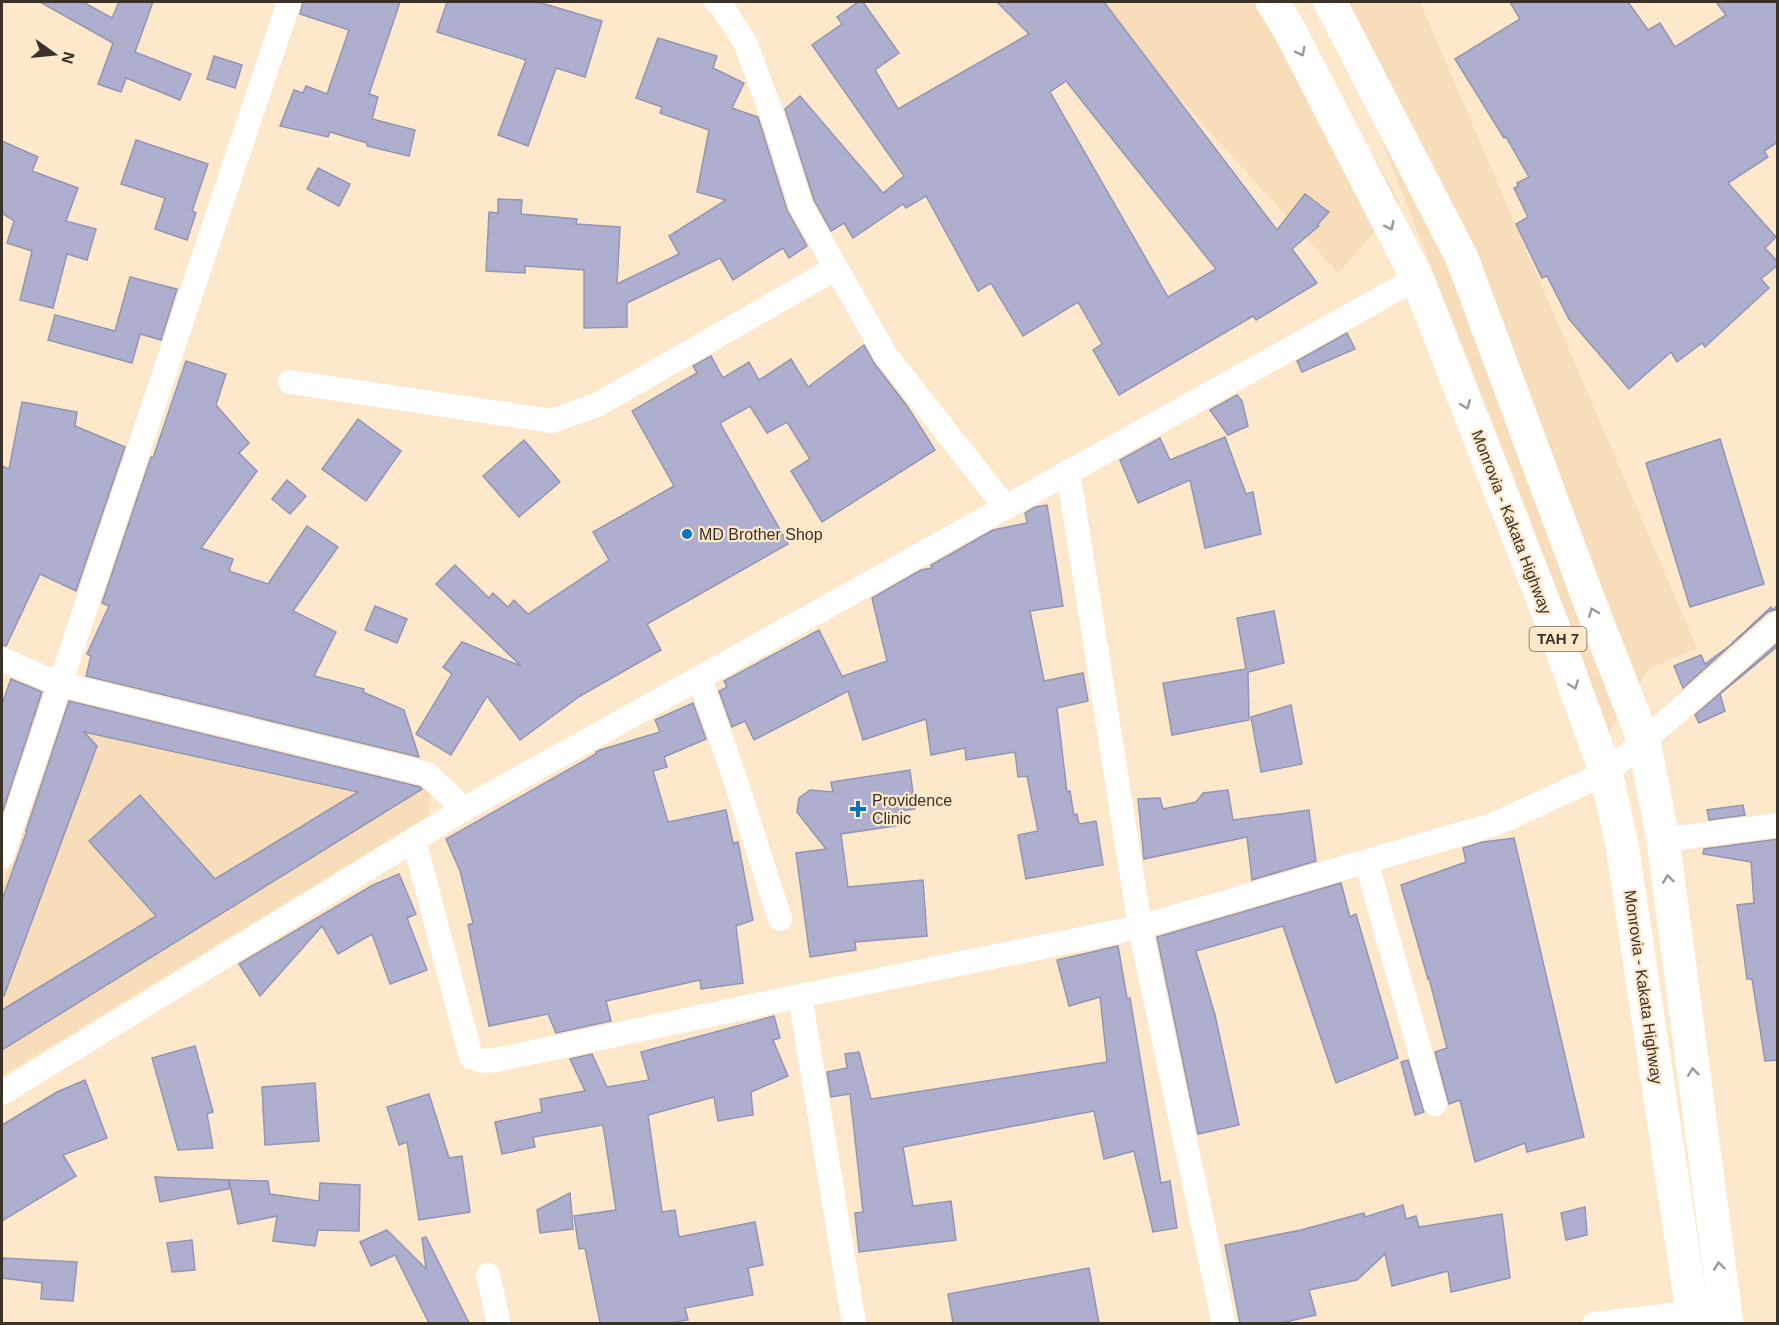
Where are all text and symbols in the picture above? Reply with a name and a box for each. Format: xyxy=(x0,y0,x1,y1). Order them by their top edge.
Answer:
north arrow xyxy=(24,24,84,84)
one-way arrow xyxy=(1294,46,1305,57)
text: N xyxy=(58,50,78,66)
one-way arrow xyxy=(1383,220,1394,230)
one-way arrow xyxy=(1459,399,1472,410)
street label: Monrovia - Kakata Highway xyxy=(1469,428,1555,617)
place label: MD Brother Shop xyxy=(699,526,823,543)
marker: MD Brother Shop xyxy=(680,527,694,541)
one-way arrow xyxy=(1588,607,1601,617)
road number: TAH 7 xyxy=(1530,627,1586,651)
one-way arrow xyxy=(1567,679,1580,690)
place label: Providence Clinic xyxy=(872,792,952,827)
marker: Providence Clinic xyxy=(849,800,867,818)
one-way arrow xyxy=(1662,874,1675,884)
street label: Monrovia - Kakata Highway xyxy=(1621,889,1666,1085)
one-way arrow xyxy=(1688,1068,1700,1077)
one-way arrow xyxy=(1713,1261,1725,1270)

